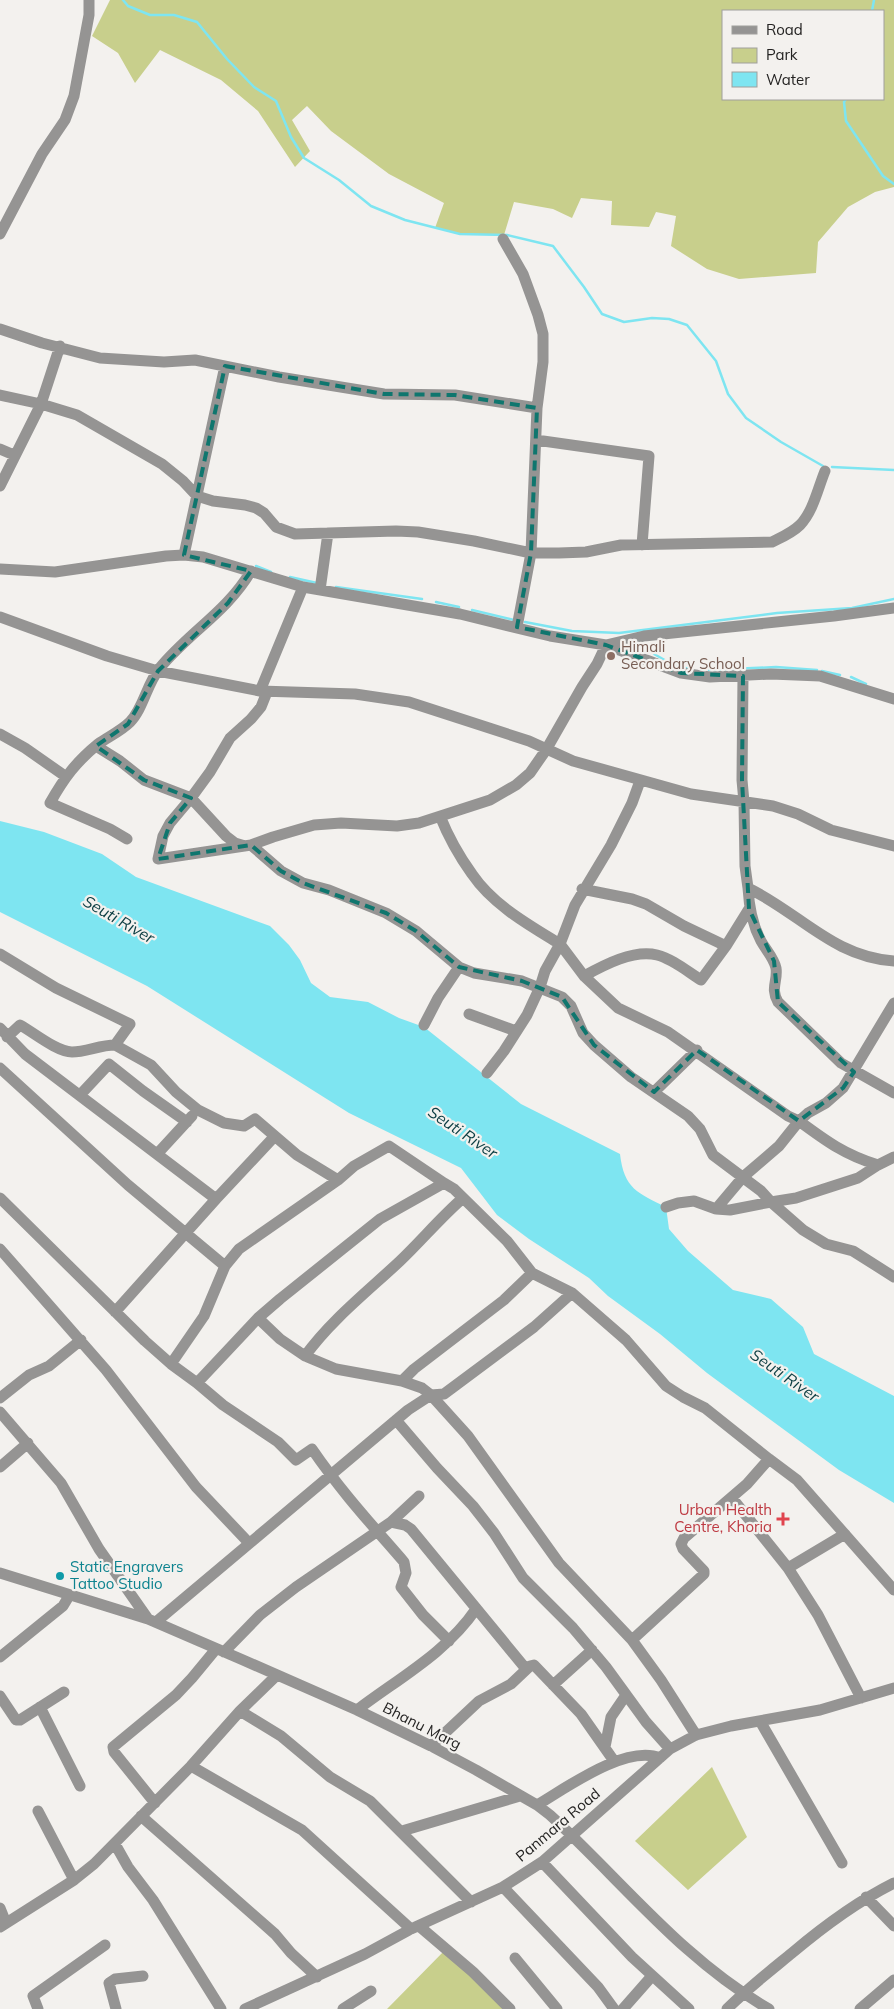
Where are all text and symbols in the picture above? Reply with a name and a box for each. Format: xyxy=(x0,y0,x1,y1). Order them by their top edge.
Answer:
legend xyxy=(722,10,884,100)
text: Road xyxy=(766,20,803,39)
text: Park xyxy=(766,45,798,64)
text: Water xyxy=(766,70,810,89)
place label: Himali Secondary School xyxy=(621,637,745,673)
marker: Himali Secondary School xyxy=(605,650,617,662)
water label: Seuti River xyxy=(80,891,159,948)
water label: Seuti River xyxy=(425,1102,502,1163)
water label: Seuti River xyxy=(747,1344,824,1407)
place label: Urban Health Centre, Khoria xyxy=(674,1500,772,1536)
marker: Urban Health Centre, Khoria xyxy=(776,1512,790,1526)
place label: Static Engravers Tattoo Studio xyxy=(70,1557,184,1593)
marker: Static Engravers Tattoo Studio xyxy=(54,1570,66,1582)
street label: Bhanu Marg xyxy=(380,1698,465,1753)
street label: Panmara Road xyxy=(512,1784,604,1865)

